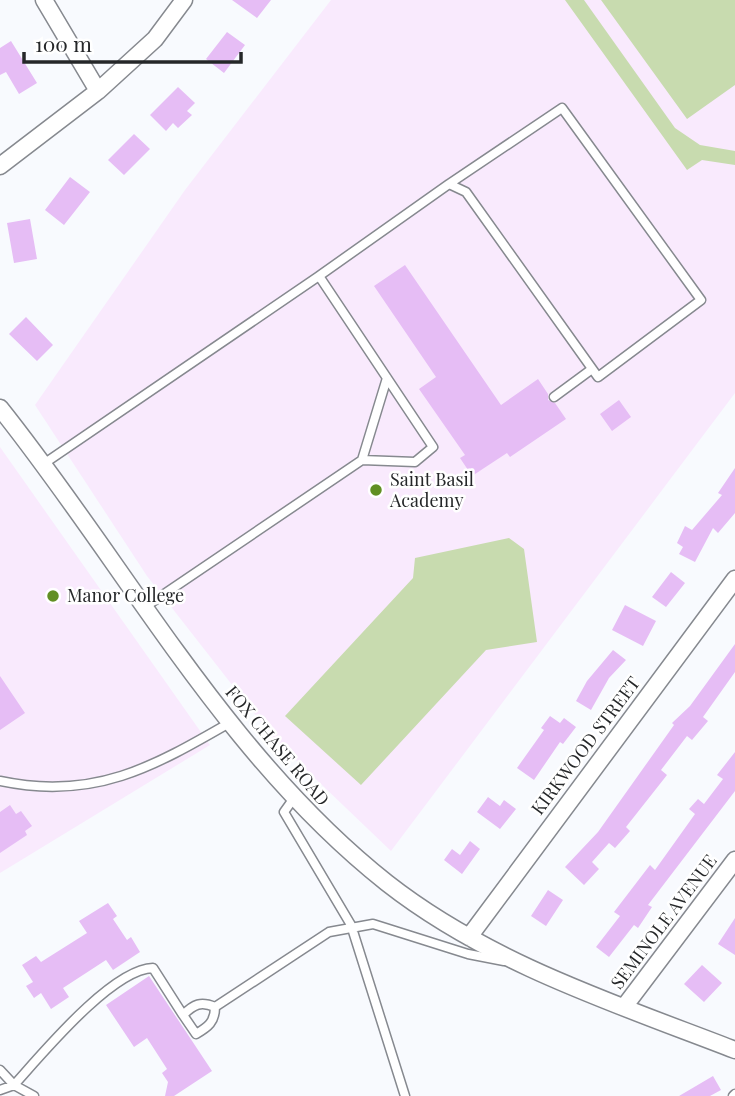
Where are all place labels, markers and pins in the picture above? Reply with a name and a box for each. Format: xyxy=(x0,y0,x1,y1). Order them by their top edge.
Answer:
place label: Saint Basil Academy xyxy=(389,467,474,512)
marker: Saint Basil Academy xyxy=(368,482,384,498)
place label: Manor College xyxy=(67,583,184,607)
marker: Manor College xyxy=(45,588,61,604)

